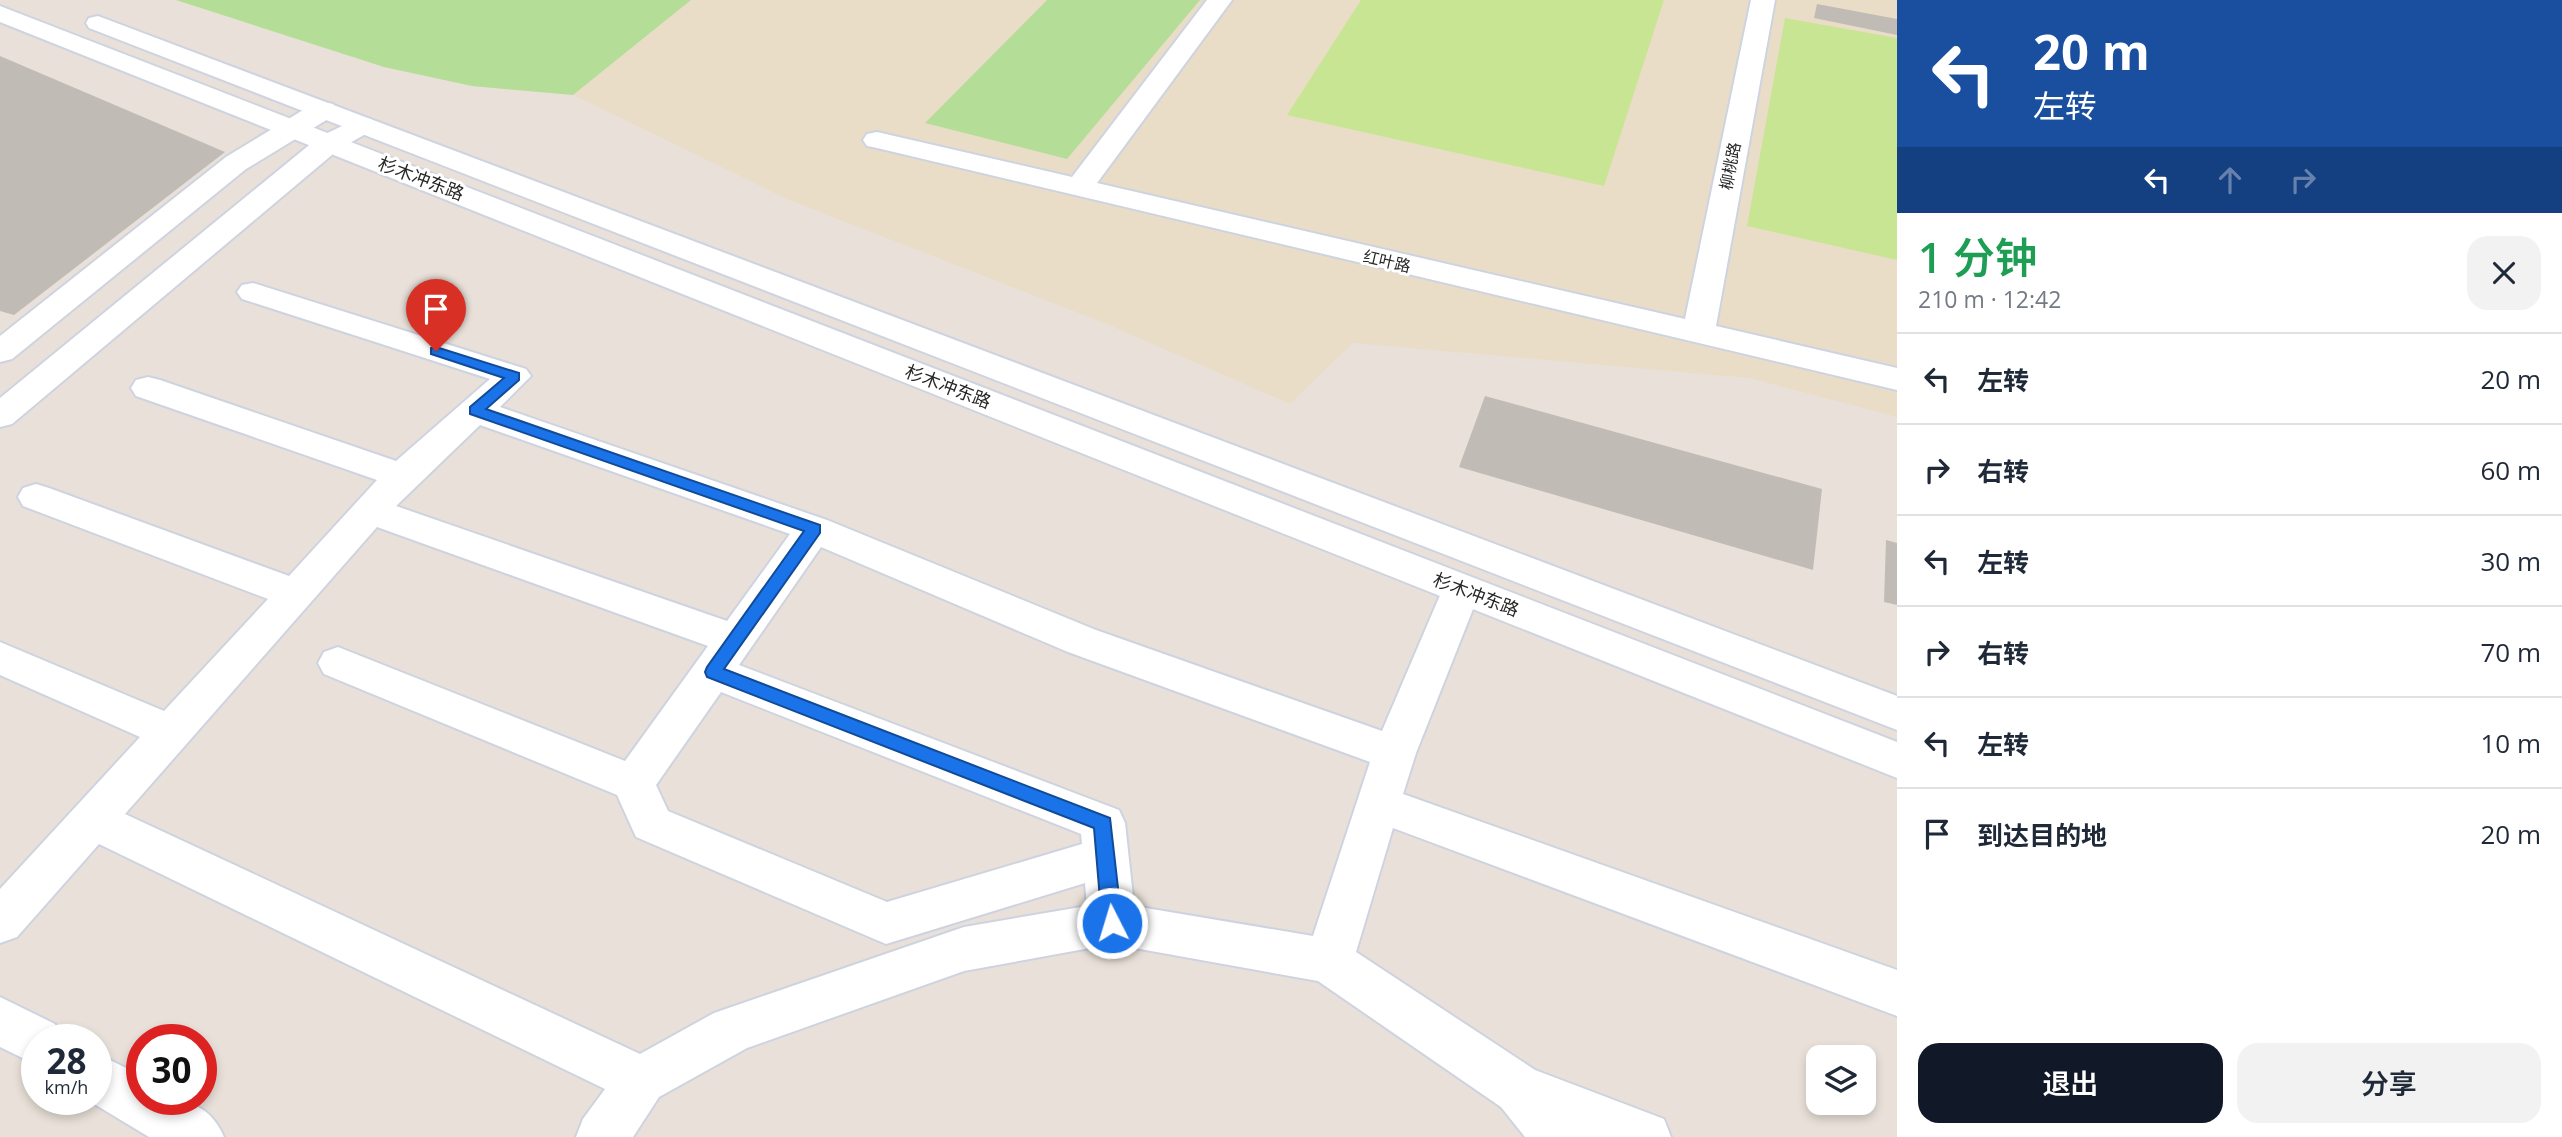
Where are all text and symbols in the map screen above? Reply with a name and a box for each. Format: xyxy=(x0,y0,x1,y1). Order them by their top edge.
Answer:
text: 20 m xyxy=(2033,18,2150,84)
icon: left xyxy=(1918,28,2009,119)
text: 左转 xyxy=(2033,84,2097,127)
street label: 柳桃路 xyxy=(1715,140,1745,192)
street label: 杉木冲东路 xyxy=(375,151,468,205)
icon: left xyxy=(2138,161,2176,199)
icon: ahead xyxy=(2211,161,2249,199)
icon: right xyxy=(2284,161,2322,199)
text: 1 分钟 xyxy=(1918,228,2037,285)
button: close xyxy=(2467,236,2541,310)
street label: 红叶路 xyxy=(1361,245,1413,277)
pin xyxy=(406,279,466,351)
text: 210 m · 12:42 xyxy=(1918,283,2061,315)
icon: arrive xyxy=(417,290,455,328)
street label: 杉木冲东路 xyxy=(902,359,995,413)
icon: left xyxy=(1918,360,1956,398)
text: 20 m xyxy=(2480,361,2541,397)
text: 左转 xyxy=(1977,362,2029,398)
icon: right xyxy=(1918,451,1956,489)
text: 60 m xyxy=(2480,452,2541,488)
text: 右转 xyxy=(1977,453,2029,489)
icon: left xyxy=(1918,542,1956,580)
text: 30 m xyxy=(2480,543,2541,579)
text: 左转 xyxy=(1977,544,2029,580)
street label: 杉木冲东路 xyxy=(1430,567,1523,621)
icon: right xyxy=(1918,633,1956,671)
text: 70 m xyxy=(2480,634,2541,670)
text: 右转 xyxy=(1977,635,2029,671)
icon: left xyxy=(1918,724,1956,762)
text: 10 m xyxy=(2480,725,2541,761)
text: 左转 xyxy=(1977,726,2029,762)
icon: arrive xyxy=(1918,815,1956,853)
text: 20 m xyxy=(2480,816,2541,852)
text: 到达目的地 xyxy=(1977,817,2107,853)
position arrow xyxy=(1075,886,1149,960)
speed limit sign: 30 xyxy=(126,1024,217,1115)
text: 28 xyxy=(46,1037,87,1084)
button: 退出 xyxy=(1918,1043,2223,1123)
button: 分享 xyxy=(2237,1043,2541,1123)
map controls xyxy=(1806,1045,1876,1115)
button: layers xyxy=(1806,1045,1876,1115)
text: km/h xyxy=(45,1075,88,1099)

